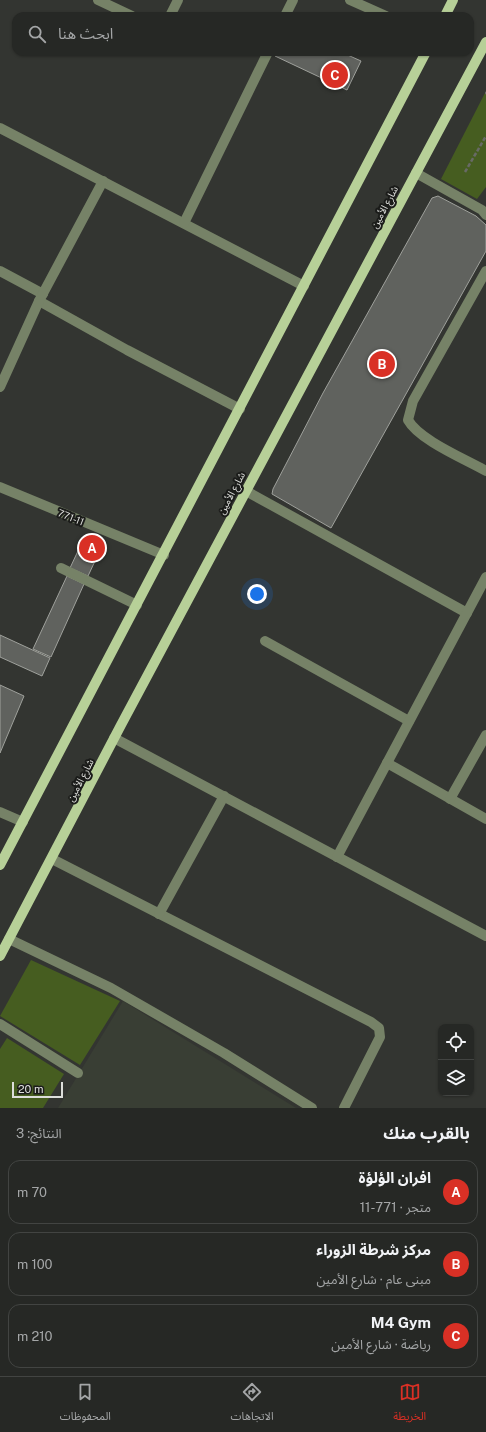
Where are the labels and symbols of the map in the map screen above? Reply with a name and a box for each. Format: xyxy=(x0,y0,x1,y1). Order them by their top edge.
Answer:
pin: C xyxy=(322,60,348,90)
street label: شارع الأمين xyxy=(368,184,402,231)
pin: B xyxy=(369,349,395,379)
street label: شارع الأمين xyxy=(215,470,249,517)
street label: 771-11 xyxy=(56,506,86,528)
pin: A xyxy=(79,533,105,563)
your location xyxy=(247,584,267,604)
street label: شارع الأمين xyxy=(64,756,98,804)
scale bar xyxy=(12,1080,63,1099)

